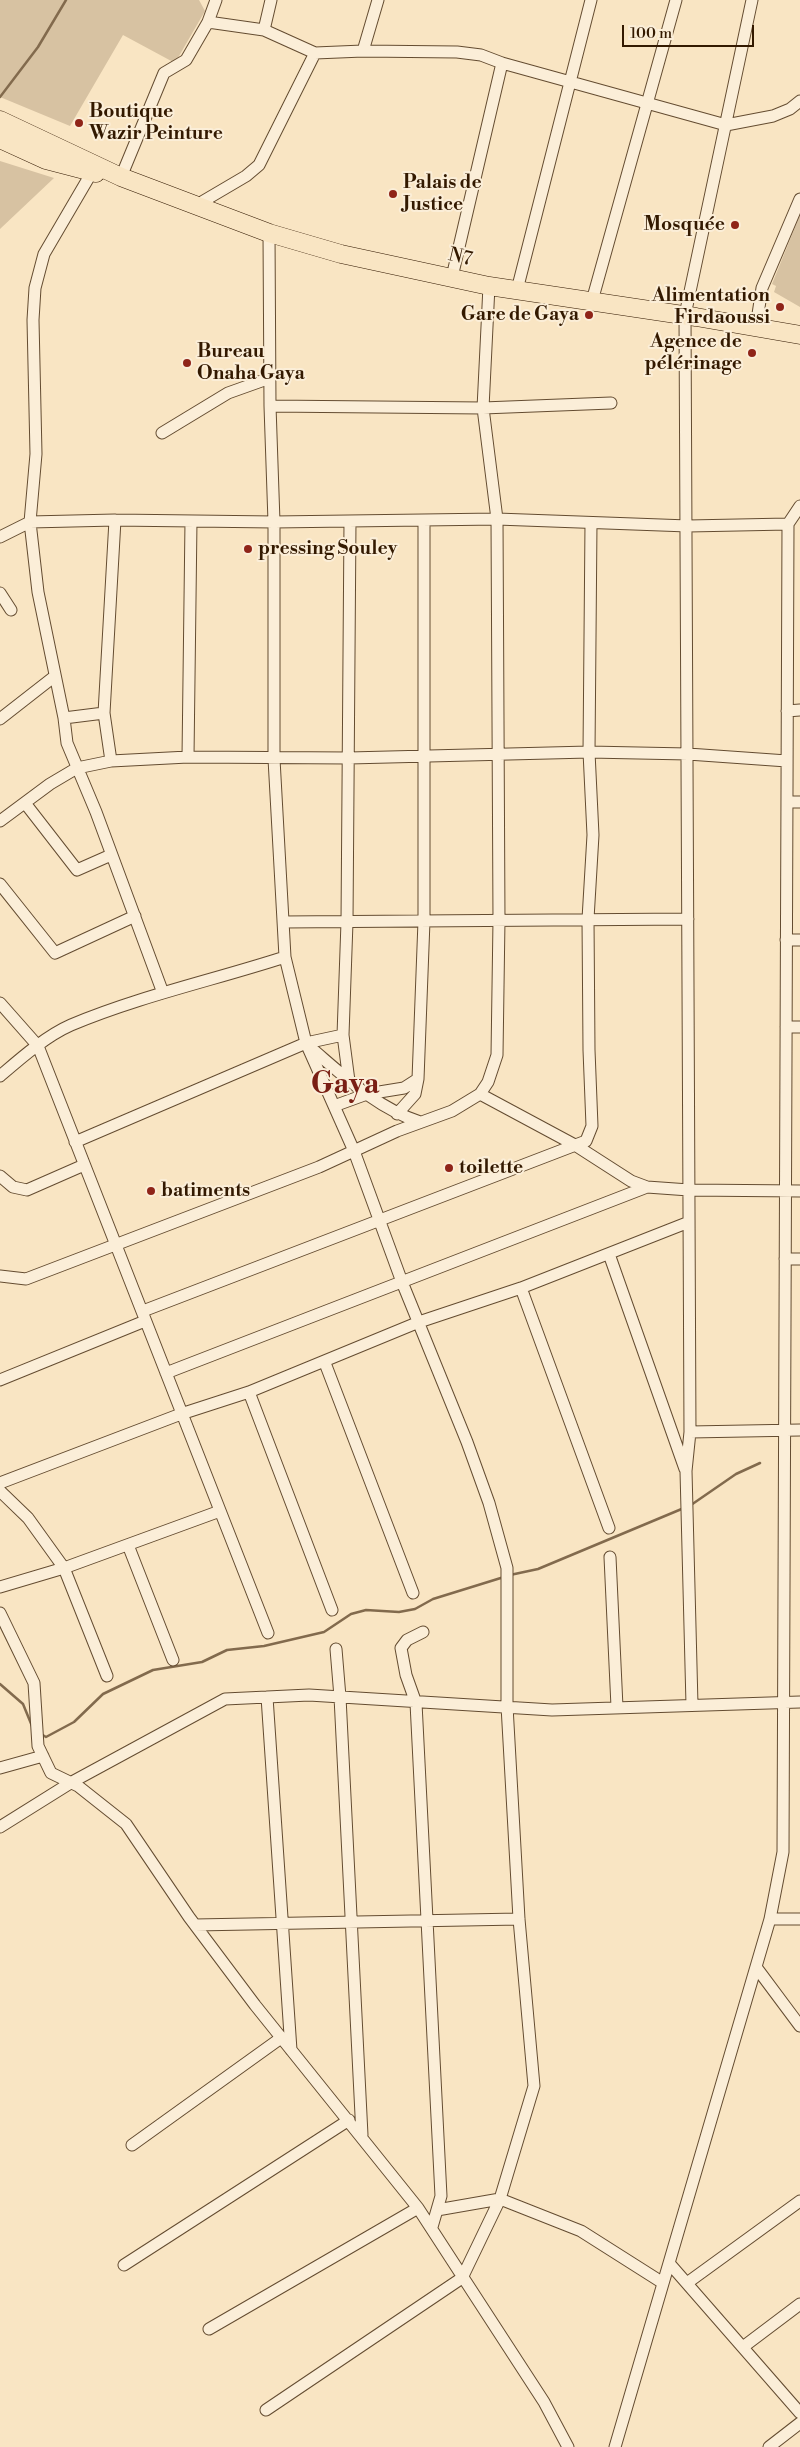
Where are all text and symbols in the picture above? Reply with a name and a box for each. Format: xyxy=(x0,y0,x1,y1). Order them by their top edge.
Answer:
scale bar xyxy=(625,15,758,47)
text: 100 m xyxy=(630,24,672,43)
place label: Boutique Wazir Peinture xyxy=(89,101,223,145)
marker: Boutique Wazir Peinture xyxy=(73,117,85,129)
place label: Palais de Justice xyxy=(403,172,482,216)
marker: Palais de Justice xyxy=(387,188,399,200)
place label: Mosquée xyxy=(644,214,725,236)
marker: Mosquée xyxy=(729,219,741,231)
street label: N7 xyxy=(446,244,474,272)
place label: Alimentation Firdaoussi xyxy=(652,285,770,329)
marker: Alimentation Firdaoussi xyxy=(774,301,786,313)
place label: Gare de Gaya xyxy=(461,304,579,326)
marker: Gare de Gaya xyxy=(583,309,595,321)
place label: Agence de pélérinage xyxy=(644,331,742,375)
place label: Bureau Onaha Gaya xyxy=(197,341,305,385)
marker: Agence de pélérinage xyxy=(746,347,758,359)
marker: Bureau Onaha Gaya xyxy=(181,357,193,369)
place label: pressing Souley xyxy=(258,538,397,560)
marker: pressing Souley xyxy=(242,543,254,555)
district label: Gaya xyxy=(311,1069,379,1103)
place label: toilette xyxy=(459,1157,523,1179)
marker: toilette xyxy=(443,1162,455,1174)
place label: batiments xyxy=(161,1180,250,1202)
marker: batiments xyxy=(145,1185,157,1197)

